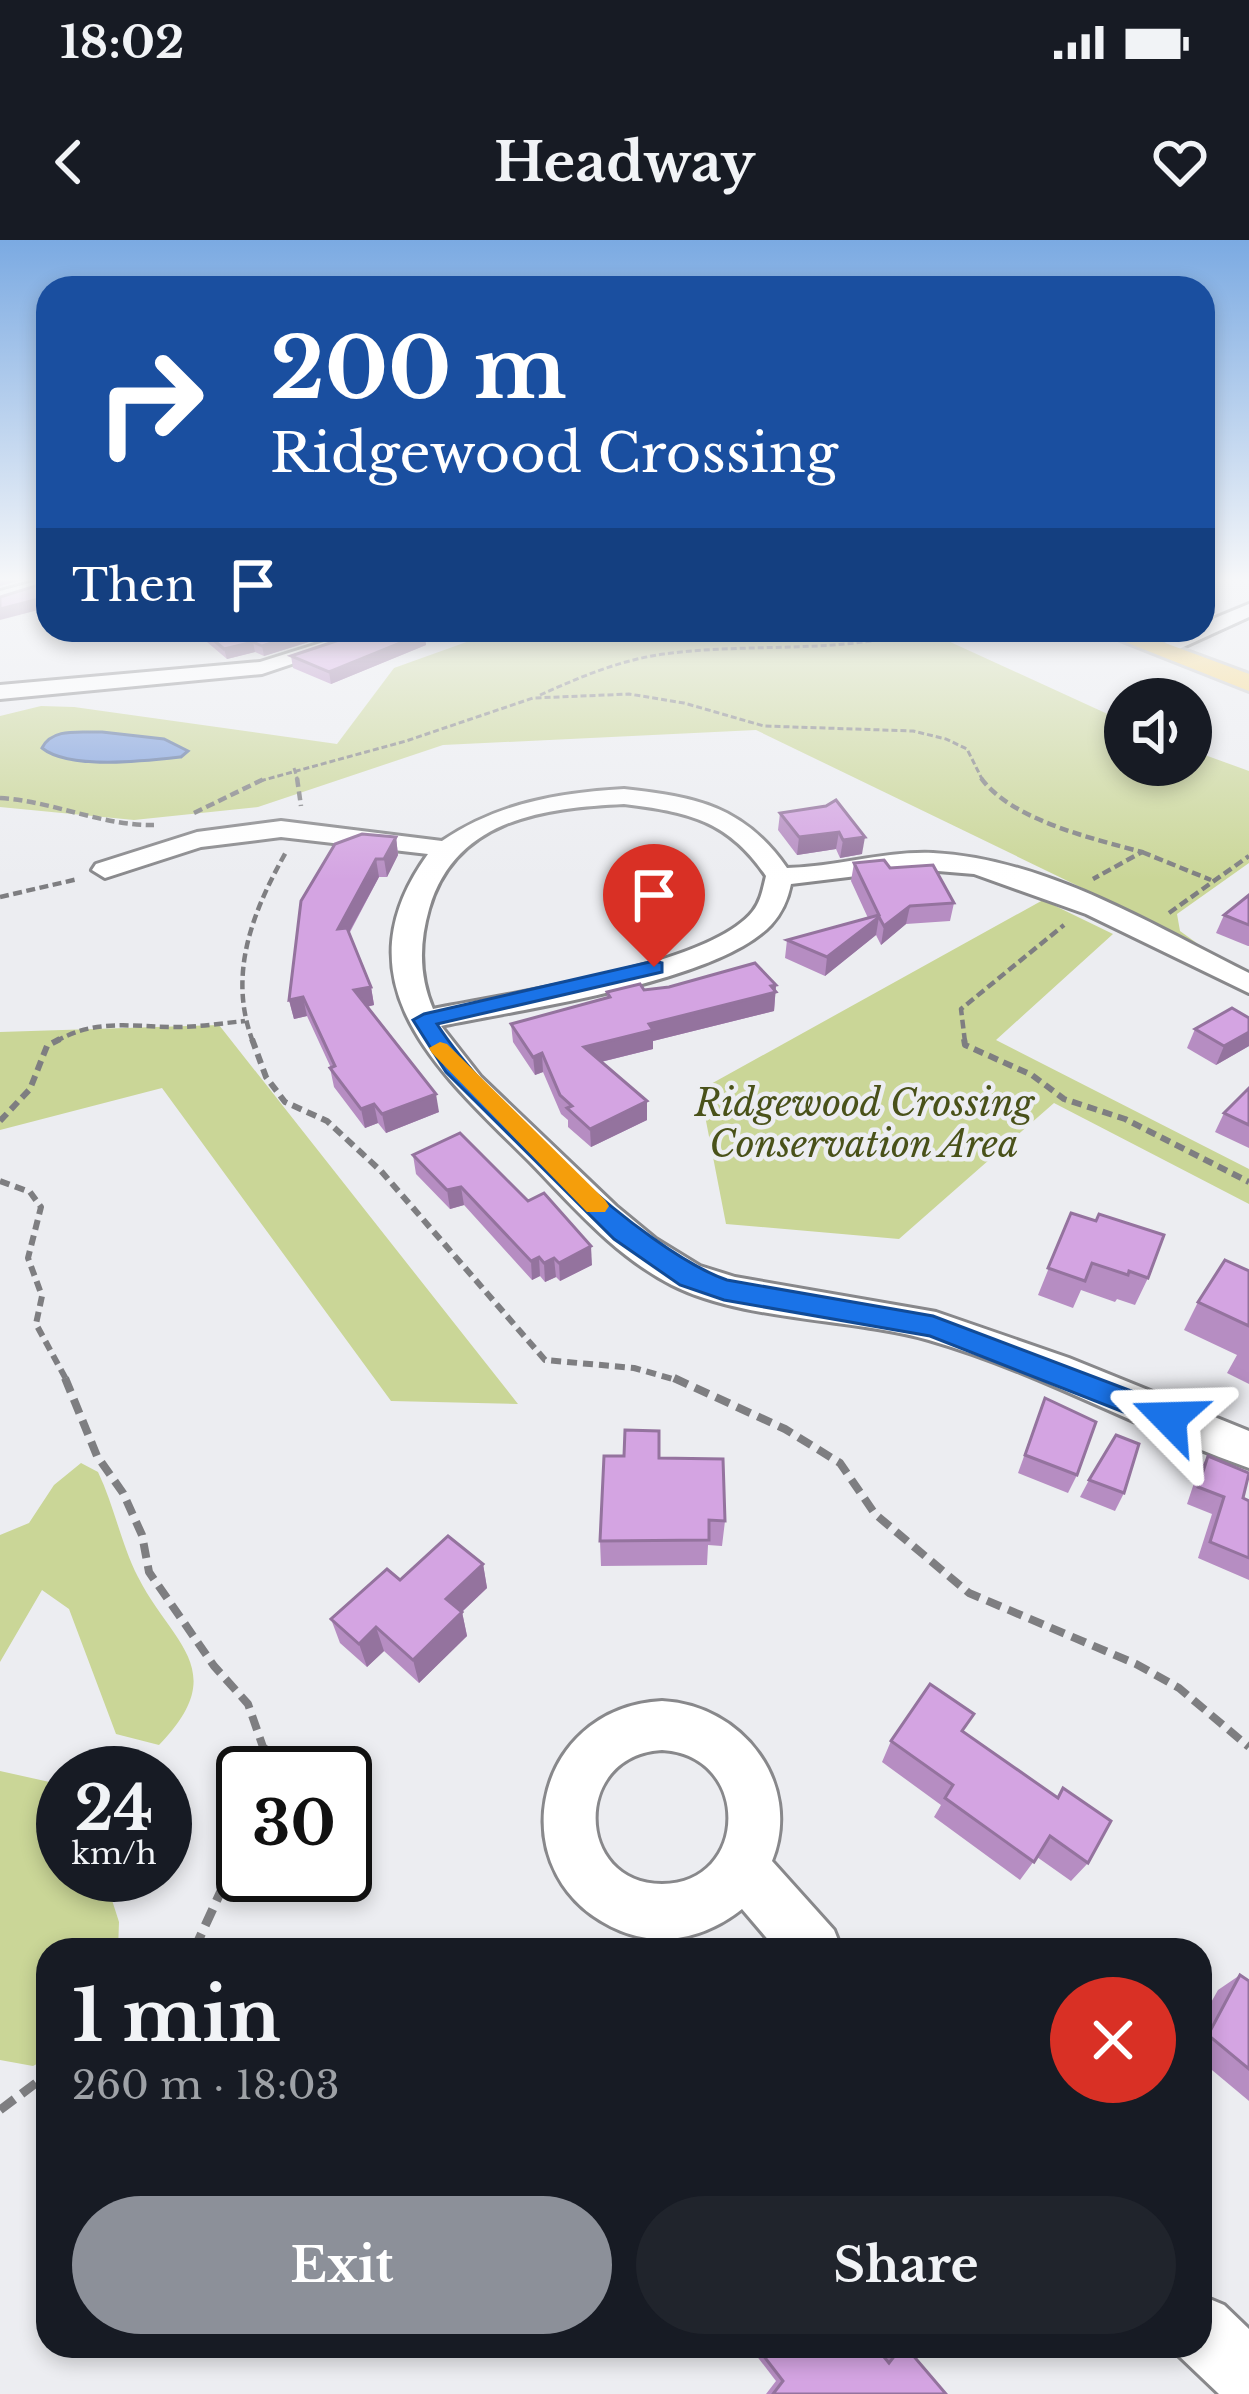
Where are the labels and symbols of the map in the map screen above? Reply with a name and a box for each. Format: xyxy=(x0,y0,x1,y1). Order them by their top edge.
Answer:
pin xyxy=(603,844,705,967)
park label: Ridgewood Crossing Conservation Area xyxy=(693,1081,1036,1167)
position arrow xyxy=(1106,1355,1232,1481)
speed limit sign: 30 xyxy=(216,1746,372,1902)

